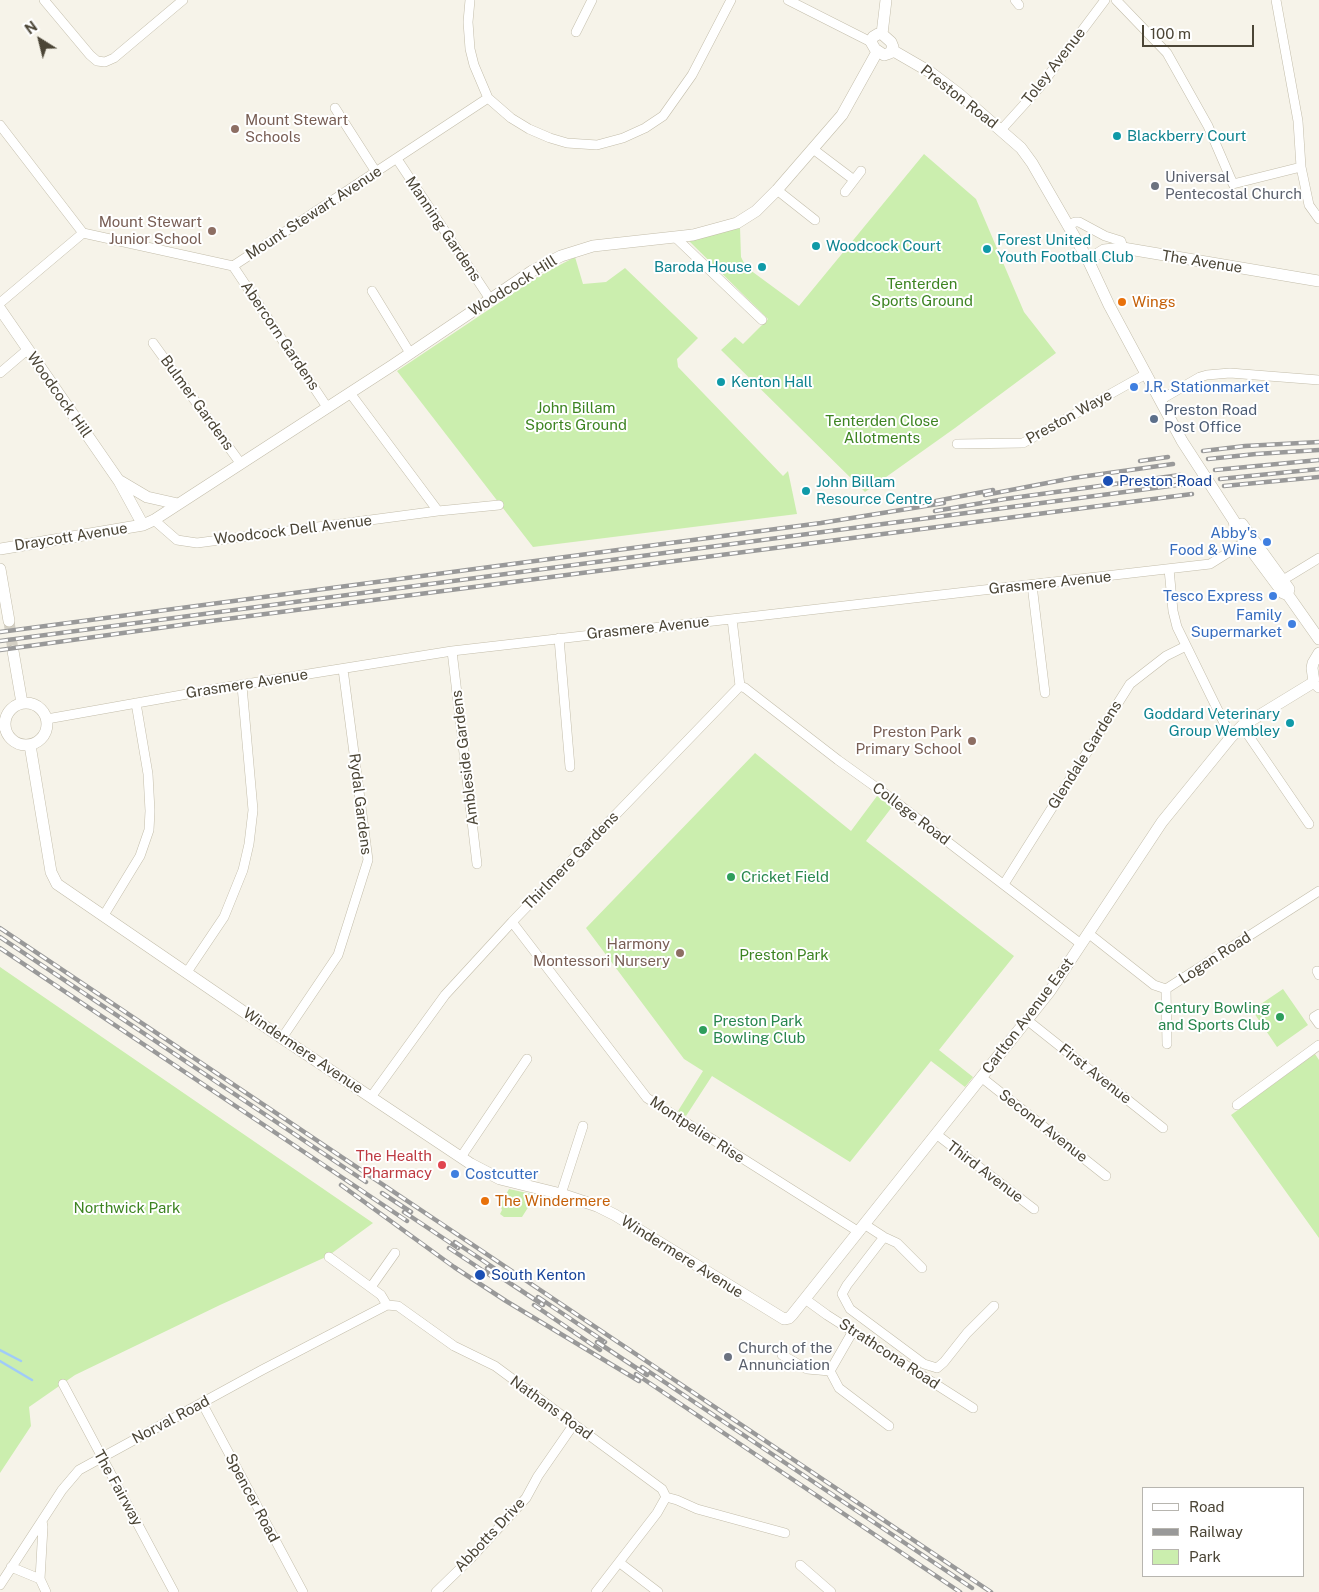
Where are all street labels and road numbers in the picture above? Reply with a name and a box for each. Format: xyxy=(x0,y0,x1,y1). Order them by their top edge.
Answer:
street label: Toley Avenue xyxy=(1019,24,1089,108)
street label: Preston Road xyxy=(917,61,1001,133)
street label: Mount Stewart Avenue xyxy=(243,162,385,264)
street label: Manning Gardens xyxy=(401,173,485,285)
street label: The Avenue xyxy=(1160,247,1244,277)
street label: Woodcock Hill xyxy=(466,252,560,320)
street label: Abercorn Gardens xyxy=(237,278,323,394)
street label: Woodcock Hill xyxy=(23,349,95,441)
street label: Bulmer Gardens xyxy=(157,352,237,454)
street label: Preston Waye xyxy=(1023,386,1115,448)
street label: Woodcock Dell Avenue xyxy=(213,511,373,549)
street label: Draycott Avenue xyxy=(13,519,129,555)
street label: Grasmere Avenue xyxy=(988,568,1112,598)
street label: Grasmere Avenue xyxy=(586,613,710,643)
street label: Grasmere Avenue xyxy=(185,665,309,703)
street label: Ambleside Gardens xyxy=(448,689,482,827)
street label: Glendale Gardens xyxy=(1044,697,1126,813)
street label: Rydal Gardens xyxy=(345,752,375,856)
street label: College Road xyxy=(869,779,953,849)
street label: Thirlmere Gardens xyxy=(519,808,623,914)
street label: Logan Road xyxy=(1176,928,1254,988)
street label: Carlton Avenue East xyxy=(978,954,1078,1078)
street label: Windermere Avenue xyxy=(240,1004,366,1098)
street label: First Avenue xyxy=(1055,1040,1135,1108)
street label: Second Avenue xyxy=(995,1086,1091,1166)
street label: Montpelier Rise xyxy=(646,1093,748,1167)
street label: Third Avenue xyxy=(943,1137,1027,1207)
street label: Windermere Avenue xyxy=(617,1212,747,1302)
street label: Strathcona Road xyxy=(835,1315,943,1393)
street label: Nathans Road xyxy=(506,1372,596,1444)
street label: Norval Road xyxy=(129,1392,213,1448)
street label: The Fairway xyxy=(90,1447,146,1529)
street label: Spencer Road xyxy=(221,1451,283,1545)
street label: Abbotts Drive xyxy=(451,1494,529,1576)

